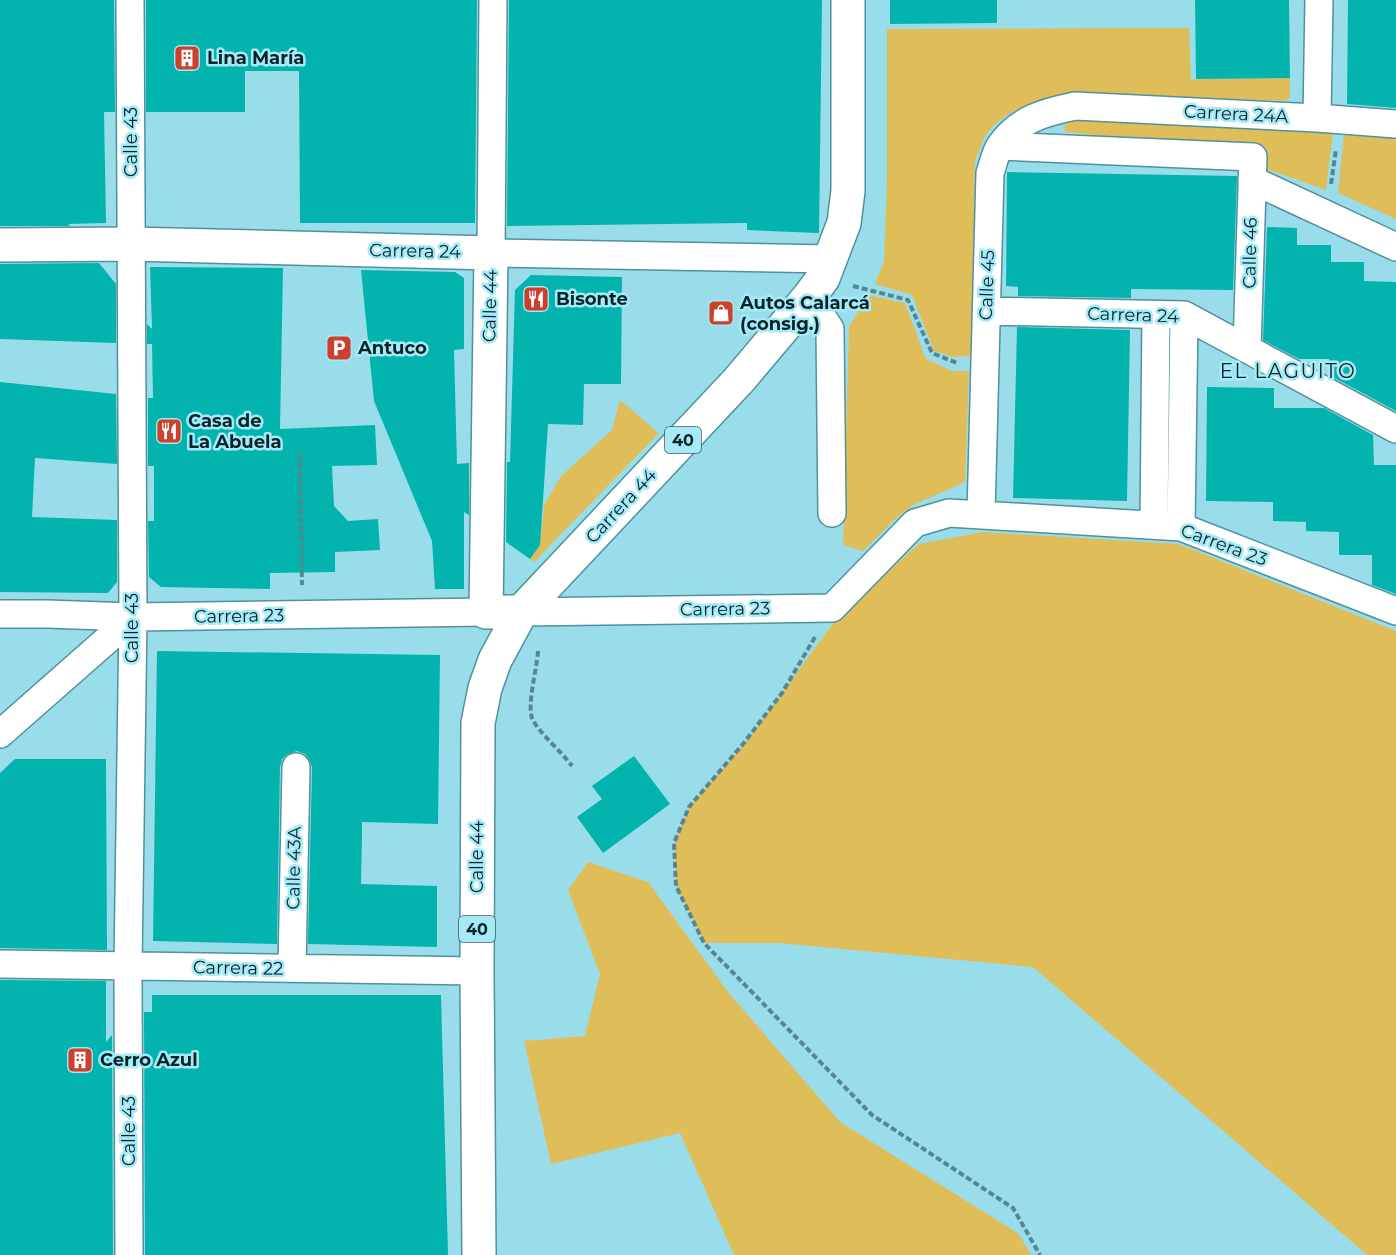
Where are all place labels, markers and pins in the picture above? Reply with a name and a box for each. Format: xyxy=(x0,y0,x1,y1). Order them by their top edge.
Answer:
building icon: Lina María xyxy=(172,43,202,73)
place label: Lina María xyxy=(207,47,304,69)
restaurant icon: Bisonte xyxy=(521,284,551,314)
place label: Bisonte xyxy=(556,288,628,310)
place label: Autos Calarcá (consig.) xyxy=(739,292,870,335)
shop icon: Autos Calarcá (consig.) xyxy=(706,298,736,328)
parking icon: Antuco xyxy=(324,333,354,363)
place label: Antuco xyxy=(357,337,427,359)
place label: Casa de La Abuela xyxy=(188,410,282,453)
restaurant icon: Casa de La Abuela xyxy=(154,416,184,446)
building icon: Cerro Azul xyxy=(65,1045,95,1075)
place label: Cerro Azul xyxy=(100,1049,198,1071)

